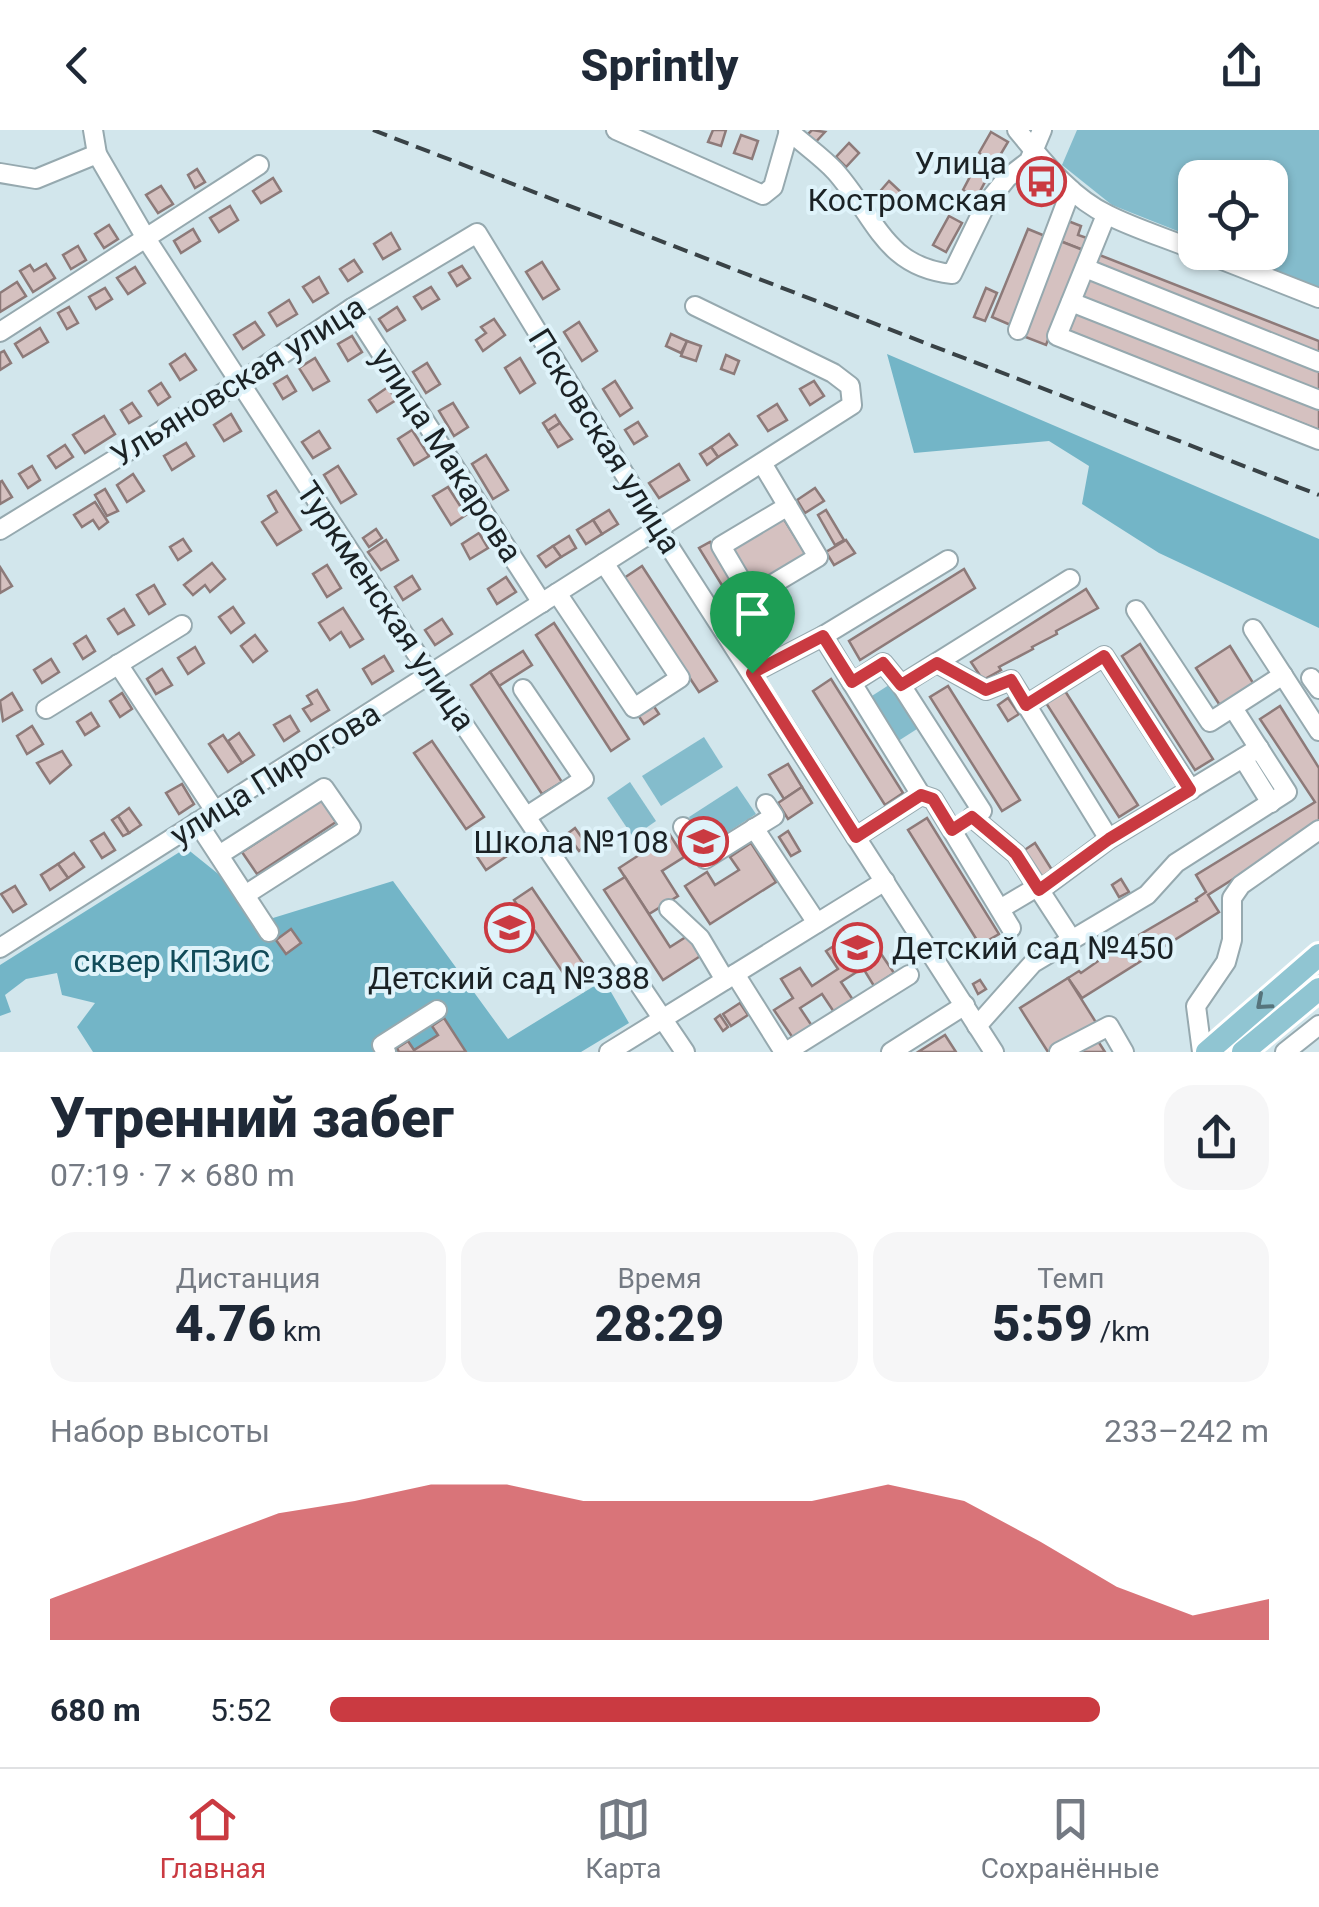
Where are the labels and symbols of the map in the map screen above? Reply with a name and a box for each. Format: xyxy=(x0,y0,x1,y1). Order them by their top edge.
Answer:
place label: Улица Костромская xyxy=(808,144,1007,219)
bus stop icon: Улица Костромская xyxy=(1016,155,1068,207)
street label: Ульяновская улица xyxy=(104,287,372,475)
street label: Псковская улица xyxy=(521,322,689,560)
street label: улица Макарова xyxy=(364,341,530,569)
street label: Туркменская улица xyxy=(289,474,483,738)
pin xyxy=(710,571,795,674)
street label: улица Пирогова xyxy=(163,694,387,854)
school or university icon: Школа №108 xyxy=(678,816,730,868)
place label: Школа №108 xyxy=(473,823,669,861)
school or university icon: Детский сад №388 xyxy=(483,902,535,954)
school or university icon: Детский сад №450 xyxy=(831,922,883,974)
place label: Детский сад №450 xyxy=(892,929,1174,967)
park label: сквер КПЗиС xyxy=(74,942,270,980)
place label: Детский сад №388 xyxy=(368,959,650,997)
one-way arrow xyxy=(1256,992,1275,1010)

